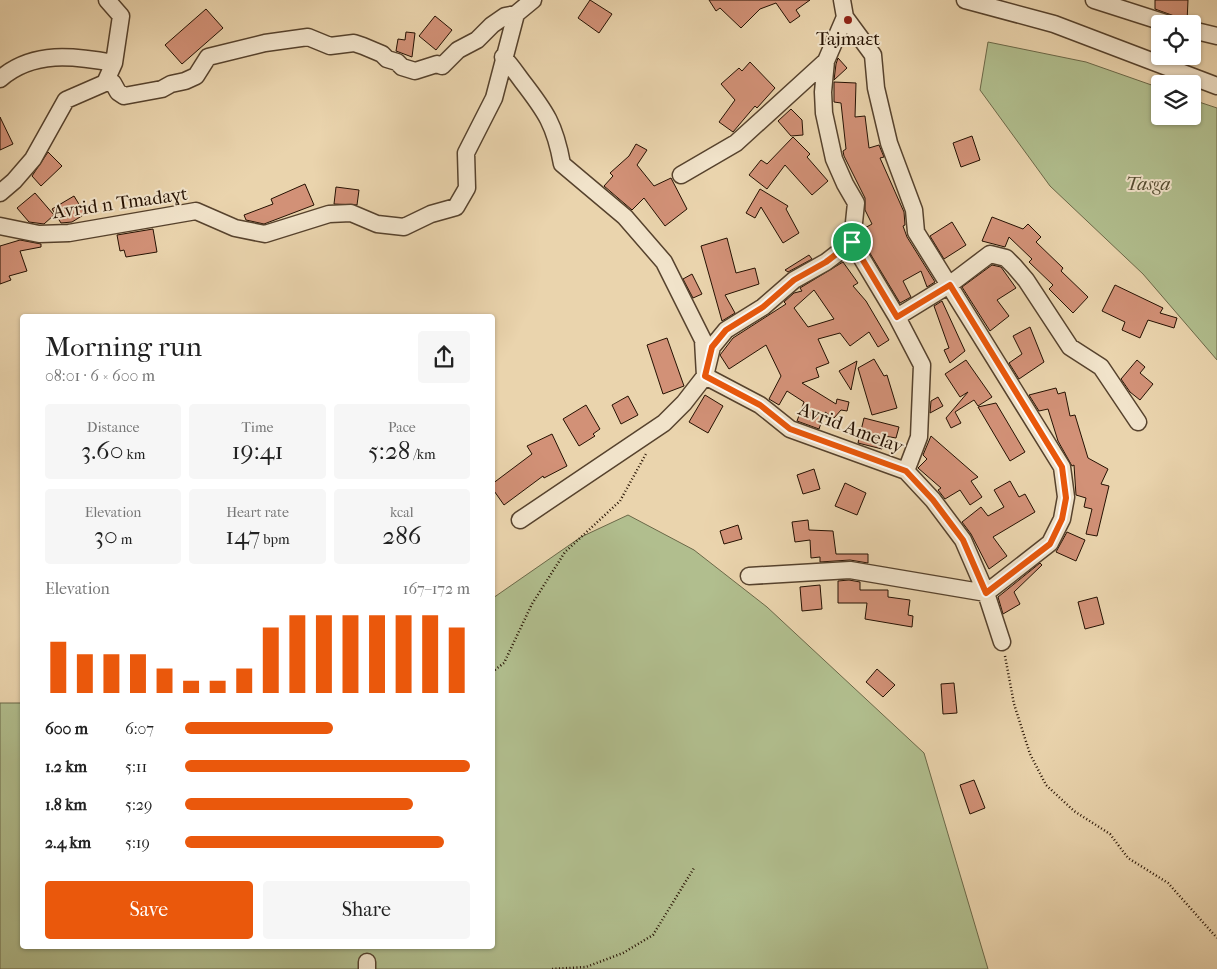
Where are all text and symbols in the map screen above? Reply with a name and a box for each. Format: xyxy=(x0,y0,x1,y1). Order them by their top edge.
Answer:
marker: Tajmaɛt xyxy=(842,14,854,26)
map controls xyxy=(1151,15,1201,125)
button: locate xyxy=(1151,15,1201,65)
place label: Tajmaɛt xyxy=(816,28,880,50)
button: layers xyxy=(1151,75,1201,125)
park label: Tasga xyxy=(1126,173,1170,195)
street label: Avrid n Tmadaɣt xyxy=(50,183,189,223)
pin xyxy=(831,221,873,263)
icon: arrive xyxy=(838,228,866,256)
text: Morning run xyxy=(45,330,202,363)
button: share xyxy=(418,331,470,383)
text: 08:01 · 6 × 600 m xyxy=(45,366,155,385)
street label: Avrid Amelay xyxy=(794,398,907,458)
text: Distance xyxy=(87,419,139,436)
text: Time xyxy=(242,419,273,436)
text: Pace xyxy=(388,419,416,436)
text: 3.60 xyxy=(81,436,123,465)
text: 19:41 xyxy=(232,436,283,465)
text: 5:28 xyxy=(368,436,410,465)
text: km xyxy=(123,446,145,463)
text: /km xyxy=(410,446,436,463)
text: Elevation xyxy=(85,504,141,521)
text: Heart rate xyxy=(226,504,289,521)
text: kcal xyxy=(390,504,414,521)
text: 30 xyxy=(94,521,118,550)
text: 147 xyxy=(225,521,260,550)
text: 286 xyxy=(382,521,421,550)
text: m xyxy=(118,531,133,548)
text: bpm xyxy=(260,531,290,548)
text: Elevation xyxy=(45,579,110,598)
text: 167–172 m xyxy=(403,579,470,598)
text: 600 m xyxy=(45,719,88,738)
text: 6:07 xyxy=(125,719,154,738)
text: 1.2 km xyxy=(45,757,87,776)
text: 5:11 xyxy=(125,757,147,776)
text: 1.8 km xyxy=(45,795,87,814)
text: 5:29 xyxy=(125,795,152,814)
text: 2.4 km xyxy=(45,833,91,852)
text: 5:19 xyxy=(125,833,150,852)
button: Save xyxy=(45,881,253,939)
button: Share xyxy=(263,881,470,939)

